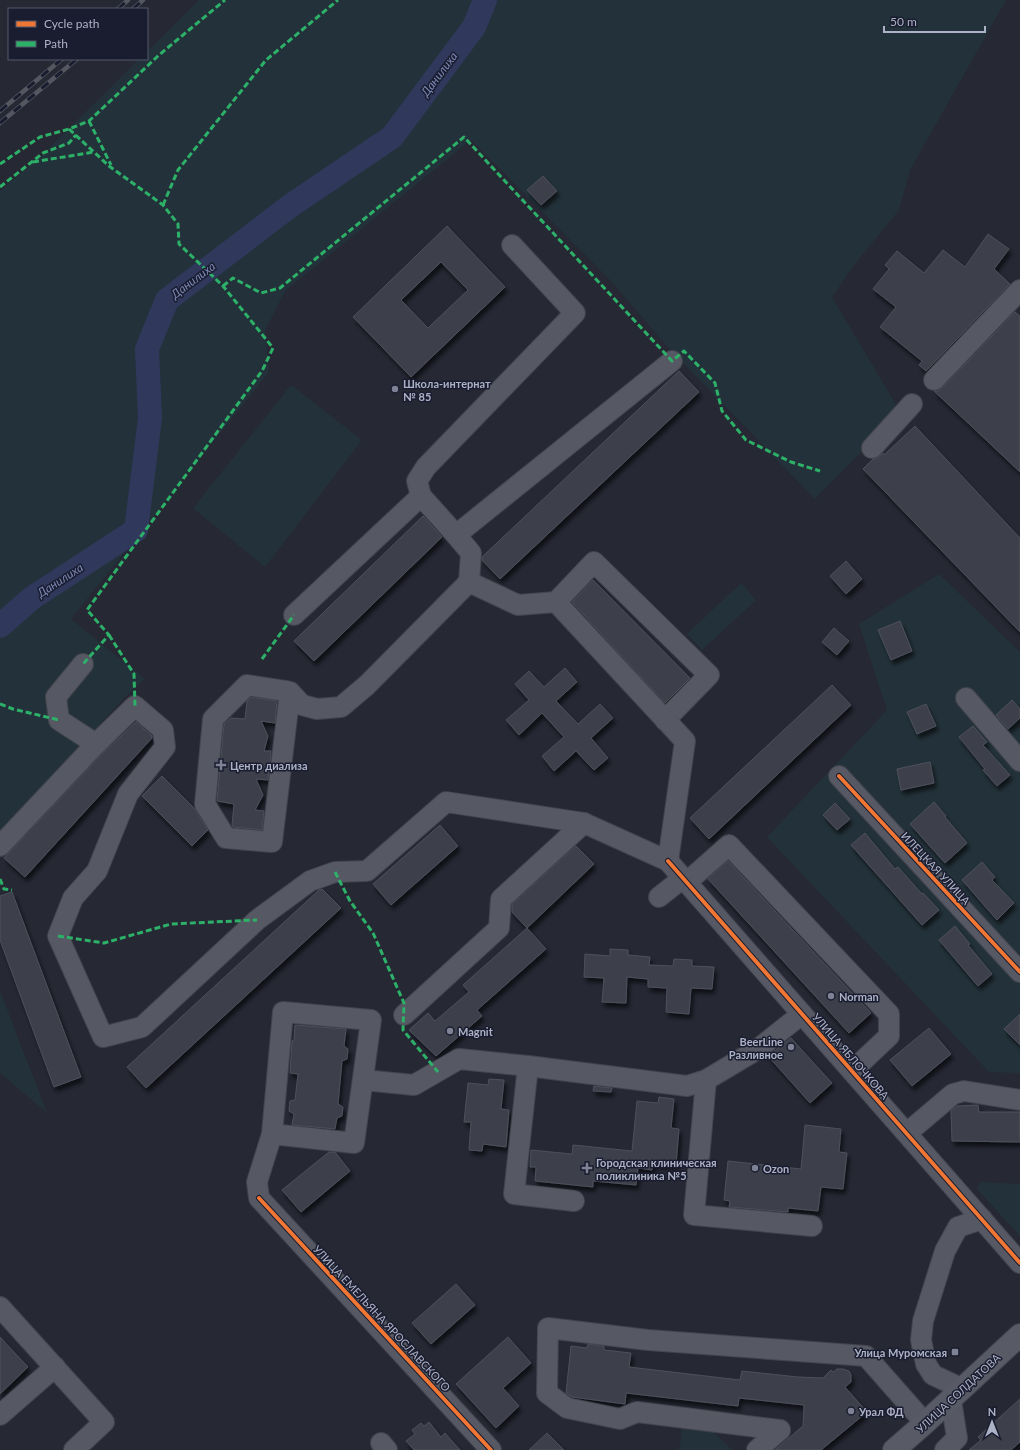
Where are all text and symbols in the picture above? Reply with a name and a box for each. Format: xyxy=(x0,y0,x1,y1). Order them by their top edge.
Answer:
legend xyxy=(8,8,148,60)
scale bar xyxy=(884,8,985,34)
text: 50 m xyxy=(890,14,917,29)
text: Cycle path xyxy=(44,16,99,31)
text: Path xyxy=(44,36,68,51)
water label: Данилиха xyxy=(417,49,461,100)
water label: Данилиха xyxy=(167,258,218,302)
place label: Школа-интернат № 85 xyxy=(403,377,491,403)
marker: Школа-интернат № 85 xyxy=(390,384,400,394)
water label: Данилиха xyxy=(33,560,86,601)
marker: Центр диализа xyxy=(215,759,227,771)
place label: Центр диализа xyxy=(230,759,308,772)
street label: ИЛЕЦКАЯ УЛИЦА xyxy=(899,829,973,908)
place label: Norman xyxy=(839,990,879,1003)
marker: Norman xyxy=(826,991,836,1001)
street label: УЛИЦА ЯБЛОЧКОВА xyxy=(810,1010,892,1102)
place label: Magnit xyxy=(458,1025,494,1038)
marker: Magnit xyxy=(445,1026,455,1036)
place label: BeerLine Разливное xyxy=(729,1035,783,1061)
marker: BeerLine Разливное xyxy=(786,1042,796,1052)
place label: Городская клиническая поликлиника №5 xyxy=(596,1156,717,1182)
marker: Городская клиническая поликлиника №5 xyxy=(581,1162,593,1174)
place label: Ozon xyxy=(763,1162,789,1175)
marker: Ozon xyxy=(750,1163,760,1173)
street label: УЛИЦА ЕМЕЛЬЯНА ЯРОСЛАВСКОГО xyxy=(311,1242,453,1394)
place label: Улица Муромская xyxy=(853,1346,947,1359)
marker: Улица Муромская xyxy=(950,1347,960,1357)
street label: УЛИЦА СОЛДАТОВА xyxy=(913,1350,1003,1435)
north arrow xyxy=(972,1402,1012,1442)
place label: Урал ФД xyxy=(858,1405,904,1418)
text: N xyxy=(988,1405,996,1418)
marker: Урал ФД xyxy=(846,1406,856,1416)

